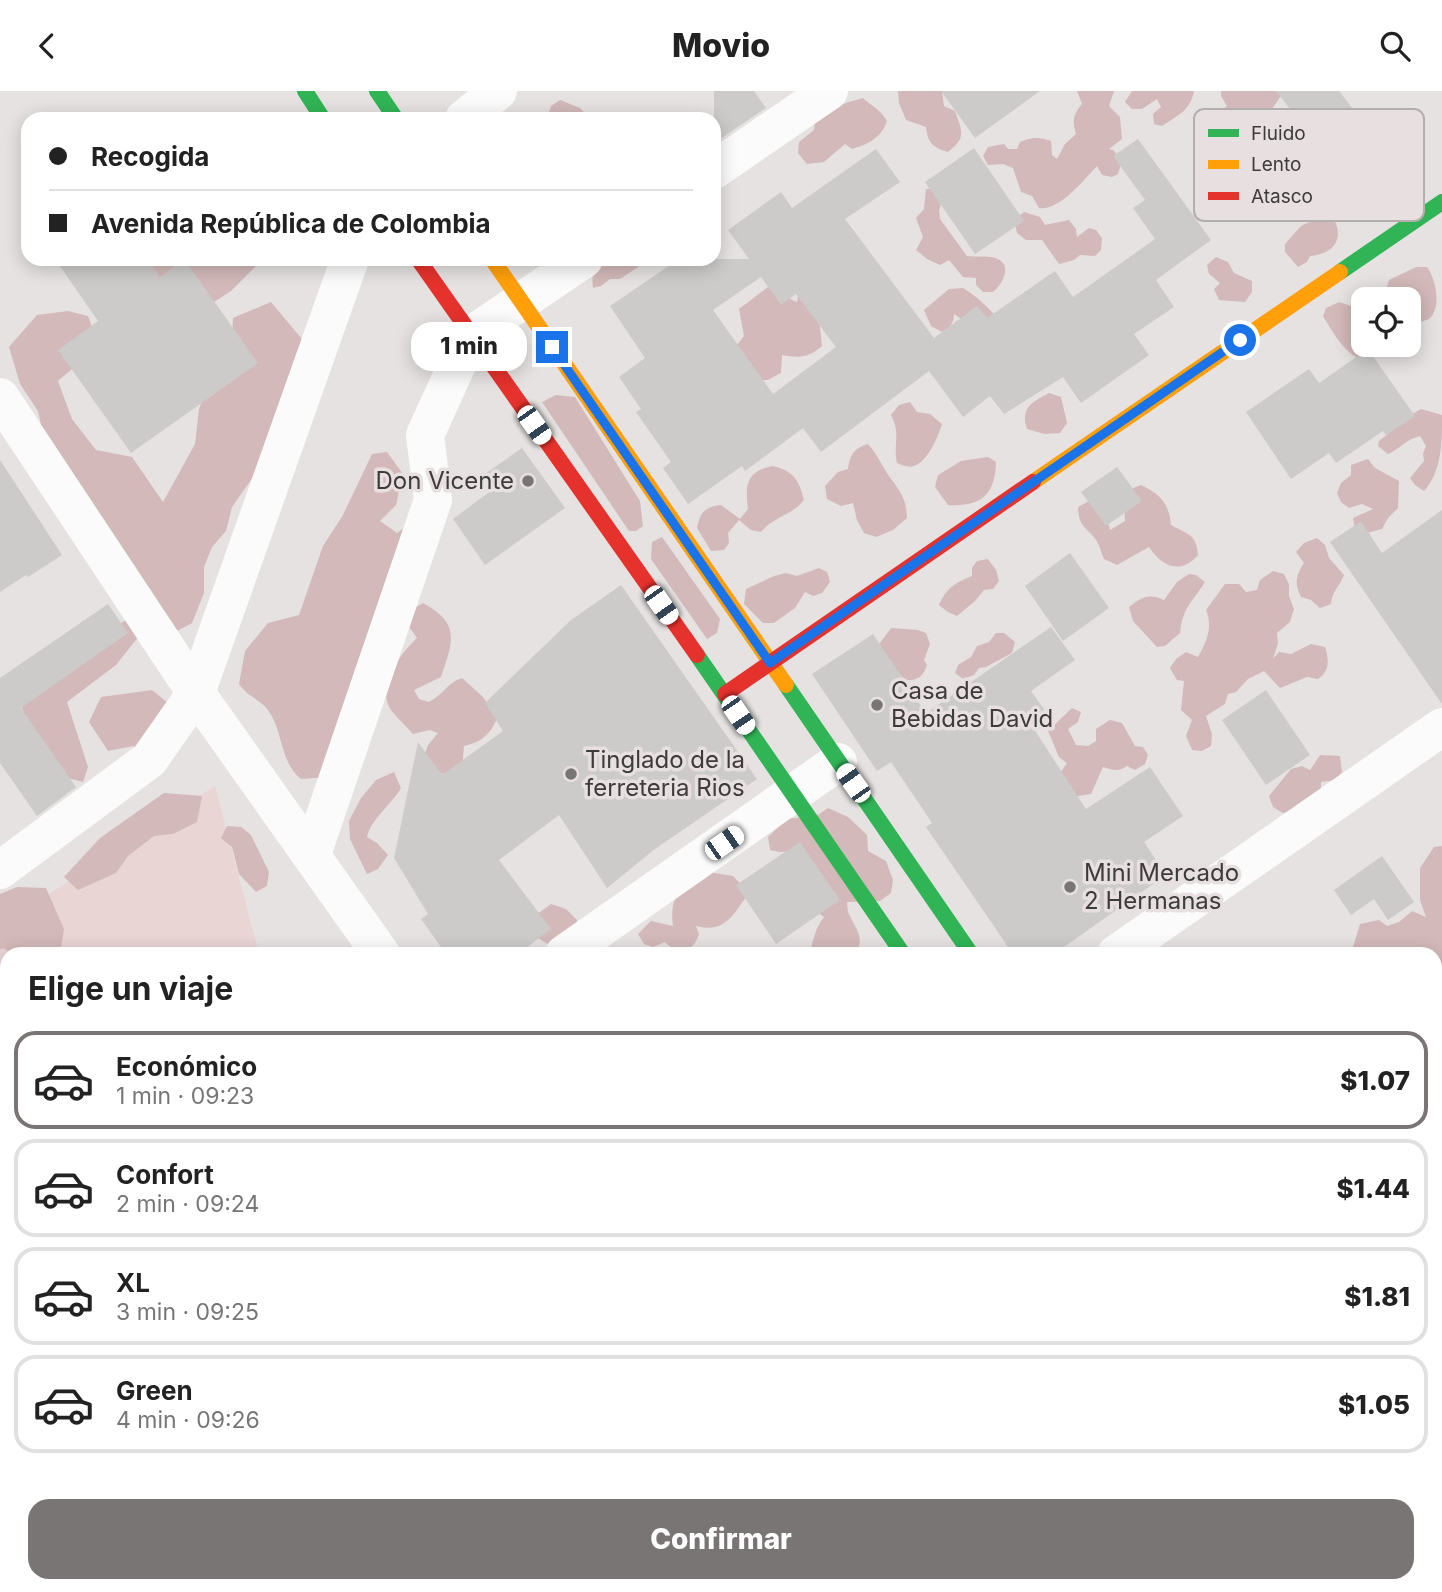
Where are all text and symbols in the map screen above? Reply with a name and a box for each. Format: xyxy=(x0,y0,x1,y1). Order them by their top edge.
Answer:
text: Movio xyxy=(672,26,770,65)
icon: back xyxy=(28,27,66,65)
icon: search xyxy=(1376,27,1414,65)
legend xyxy=(1194,109,1424,221)
text: Fluido xyxy=(1251,122,1306,145)
text: Recogida xyxy=(91,141,209,172)
text: Lento xyxy=(1251,153,1301,176)
text: Atasco xyxy=(1251,185,1313,208)
text: Avenida República de Colombia xyxy=(91,208,491,239)
map controls xyxy=(1351,287,1421,357)
button: locate xyxy=(1351,287,1421,357)
callout: 1 min xyxy=(412,323,528,371)
route start xyxy=(1224,324,1256,356)
route end xyxy=(536,331,568,363)
text: 1 min xyxy=(440,332,498,360)
car xyxy=(514,402,555,448)
place label: Don Vicente xyxy=(375,466,514,495)
marker: Don Vicente xyxy=(520,473,536,489)
car xyxy=(641,582,682,628)
place label: Casa de Bebidas David xyxy=(891,676,1053,733)
car xyxy=(718,692,759,738)
marker: Casa de Bebidas David xyxy=(869,697,885,713)
place label: Tinglado de la ferreteria Rios xyxy=(585,745,745,802)
car xyxy=(833,760,874,806)
marker: Tinglado de la ferreteria Rios xyxy=(563,766,579,782)
car xyxy=(701,822,748,864)
place label: Mini Mercado 2 Hermanas xyxy=(1084,858,1239,915)
marker: Mini Mercado 2 Hermanas xyxy=(1062,879,1078,895)
text: Elige un viaje xyxy=(28,969,233,1008)
icon: car xyxy=(32,1049,95,1112)
text: Económico xyxy=(116,1051,257,1082)
text: $1.07 xyxy=(1340,1065,1410,1096)
text: 1 min · 09:23 xyxy=(116,1082,254,1110)
icon: car xyxy=(32,1157,95,1220)
text: Confort xyxy=(116,1159,214,1190)
text: $1.44 xyxy=(1336,1173,1410,1204)
text: 2 min · 09:24 xyxy=(116,1190,259,1218)
icon: car xyxy=(32,1265,95,1328)
text: XL xyxy=(116,1267,150,1298)
text: $1.81 xyxy=(1344,1281,1410,1312)
text: 3 min · 09:25 xyxy=(116,1298,259,1326)
icon: car xyxy=(32,1373,95,1436)
text: Green xyxy=(116,1375,193,1406)
text: $1.05 xyxy=(1338,1389,1410,1420)
text: 4 min · 09:26 xyxy=(116,1406,260,1434)
button: Confirmar xyxy=(28,1499,1414,1579)

